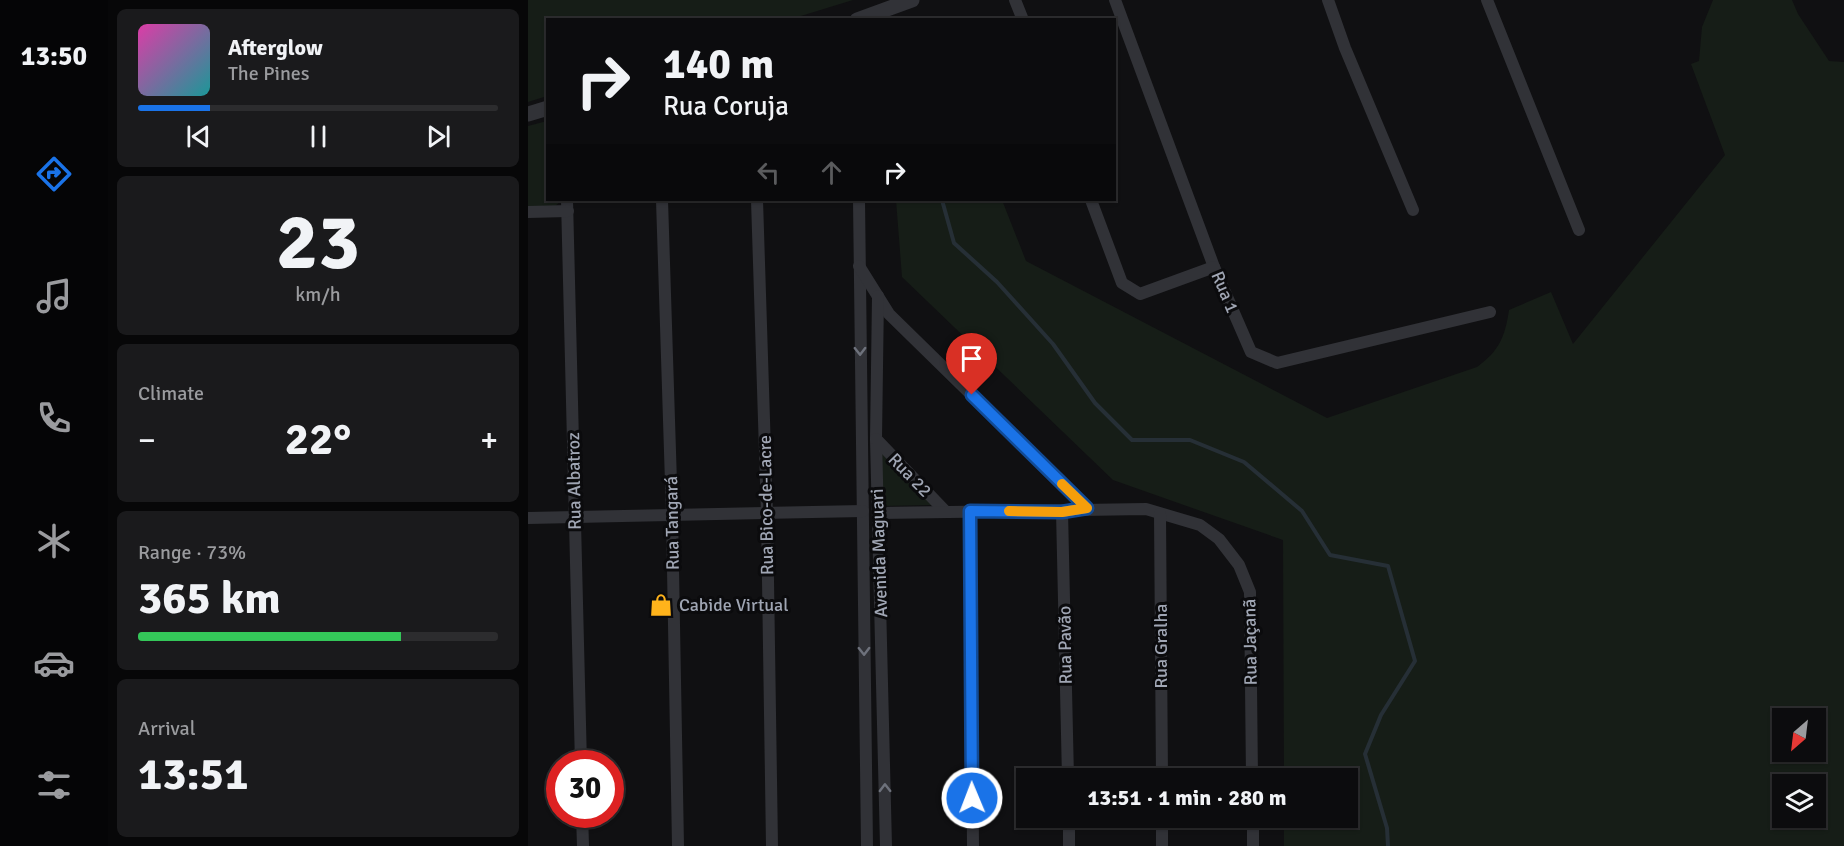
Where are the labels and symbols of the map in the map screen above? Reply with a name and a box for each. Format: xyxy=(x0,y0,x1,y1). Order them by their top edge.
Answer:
street label: Rua 1 xyxy=(1206,268,1244,316)
pin xyxy=(946,333,997,395)
one-way arrow xyxy=(854,347,866,356)
street label: Rua Albatroz xyxy=(562,432,586,530)
street label: Rua Bico-de-Lacre xyxy=(754,435,778,575)
street label: Rua 22 xyxy=(884,448,936,502)
street label: Rua Tangará xyxy=(660,476,684,570)
street label: Avenida Maguari xyxy=(866,488,892,618)
shop icon: Cabide Virtual xyxy=(648,592,674,618)
place label: Cabide Virtual xyxy=(679,594,789,616)
street label: Rua Jaçanã xyxy=(1238,599,1262,685)
street label: Rua Gralha xyxy=(1150,604,1172,688)
street label: Rua Pavão xyxy=(1053,606,1077,684)
one-way arrow xyxy=(858,647,871,656)
north arrow xyxy=(1772,708,1826,762)
speed limit sign: 30 xyxy=(546,750,624,828)
position arrow xyxy=(940,766,1004,830)
one-way arrow xyxy=(878,783,891,792)

